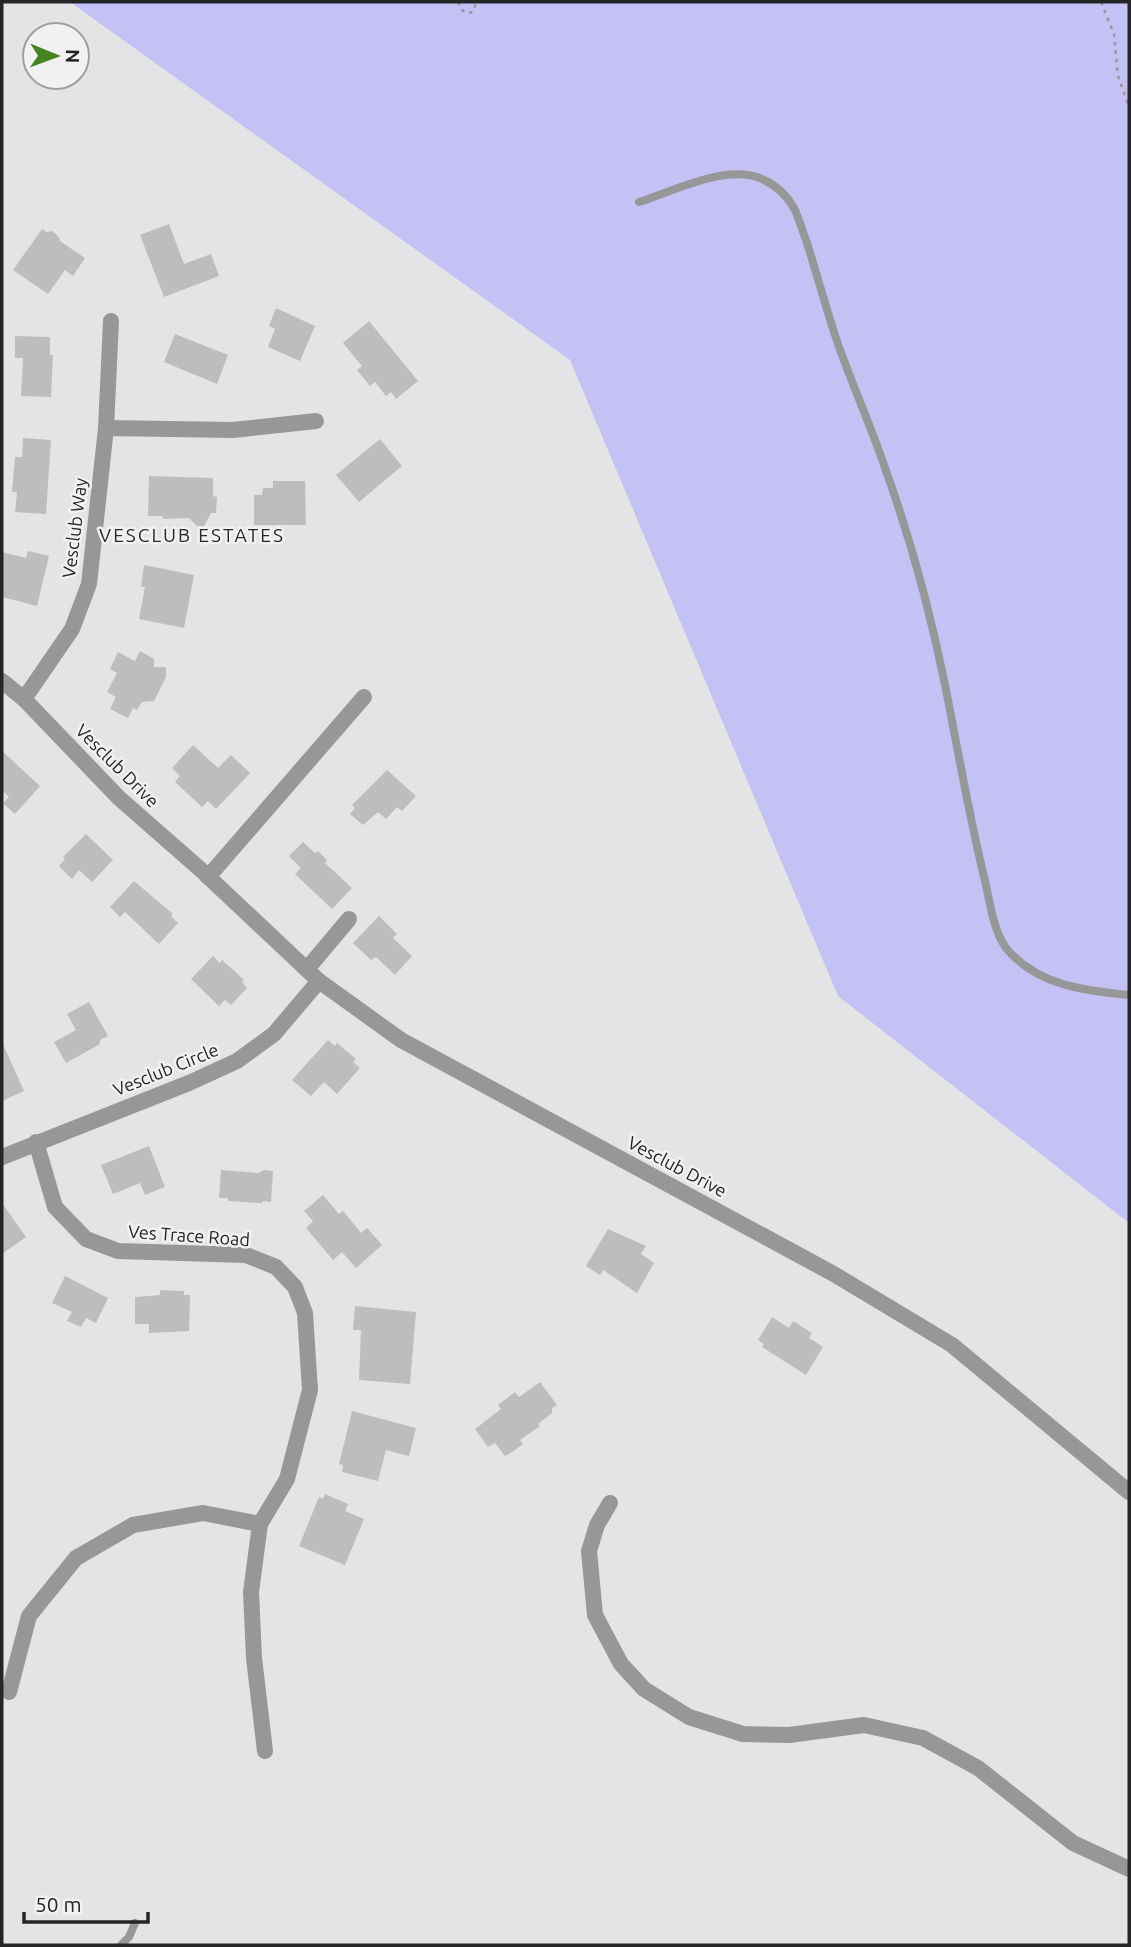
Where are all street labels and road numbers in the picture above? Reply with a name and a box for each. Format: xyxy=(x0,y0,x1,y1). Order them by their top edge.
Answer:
street label: Vesclub Way xyxy=(58,476,90,579)
street label: Vesclub Drive xyxy=(72,720,163,811)
street label: Vesclub Circle xyxy=(110,1039,221,1099)
street label: Vesclub Drive xyxy=(625,1132,730,1201)
street label: Ves Trace Road xyxy=(128,1221,251,1249)

